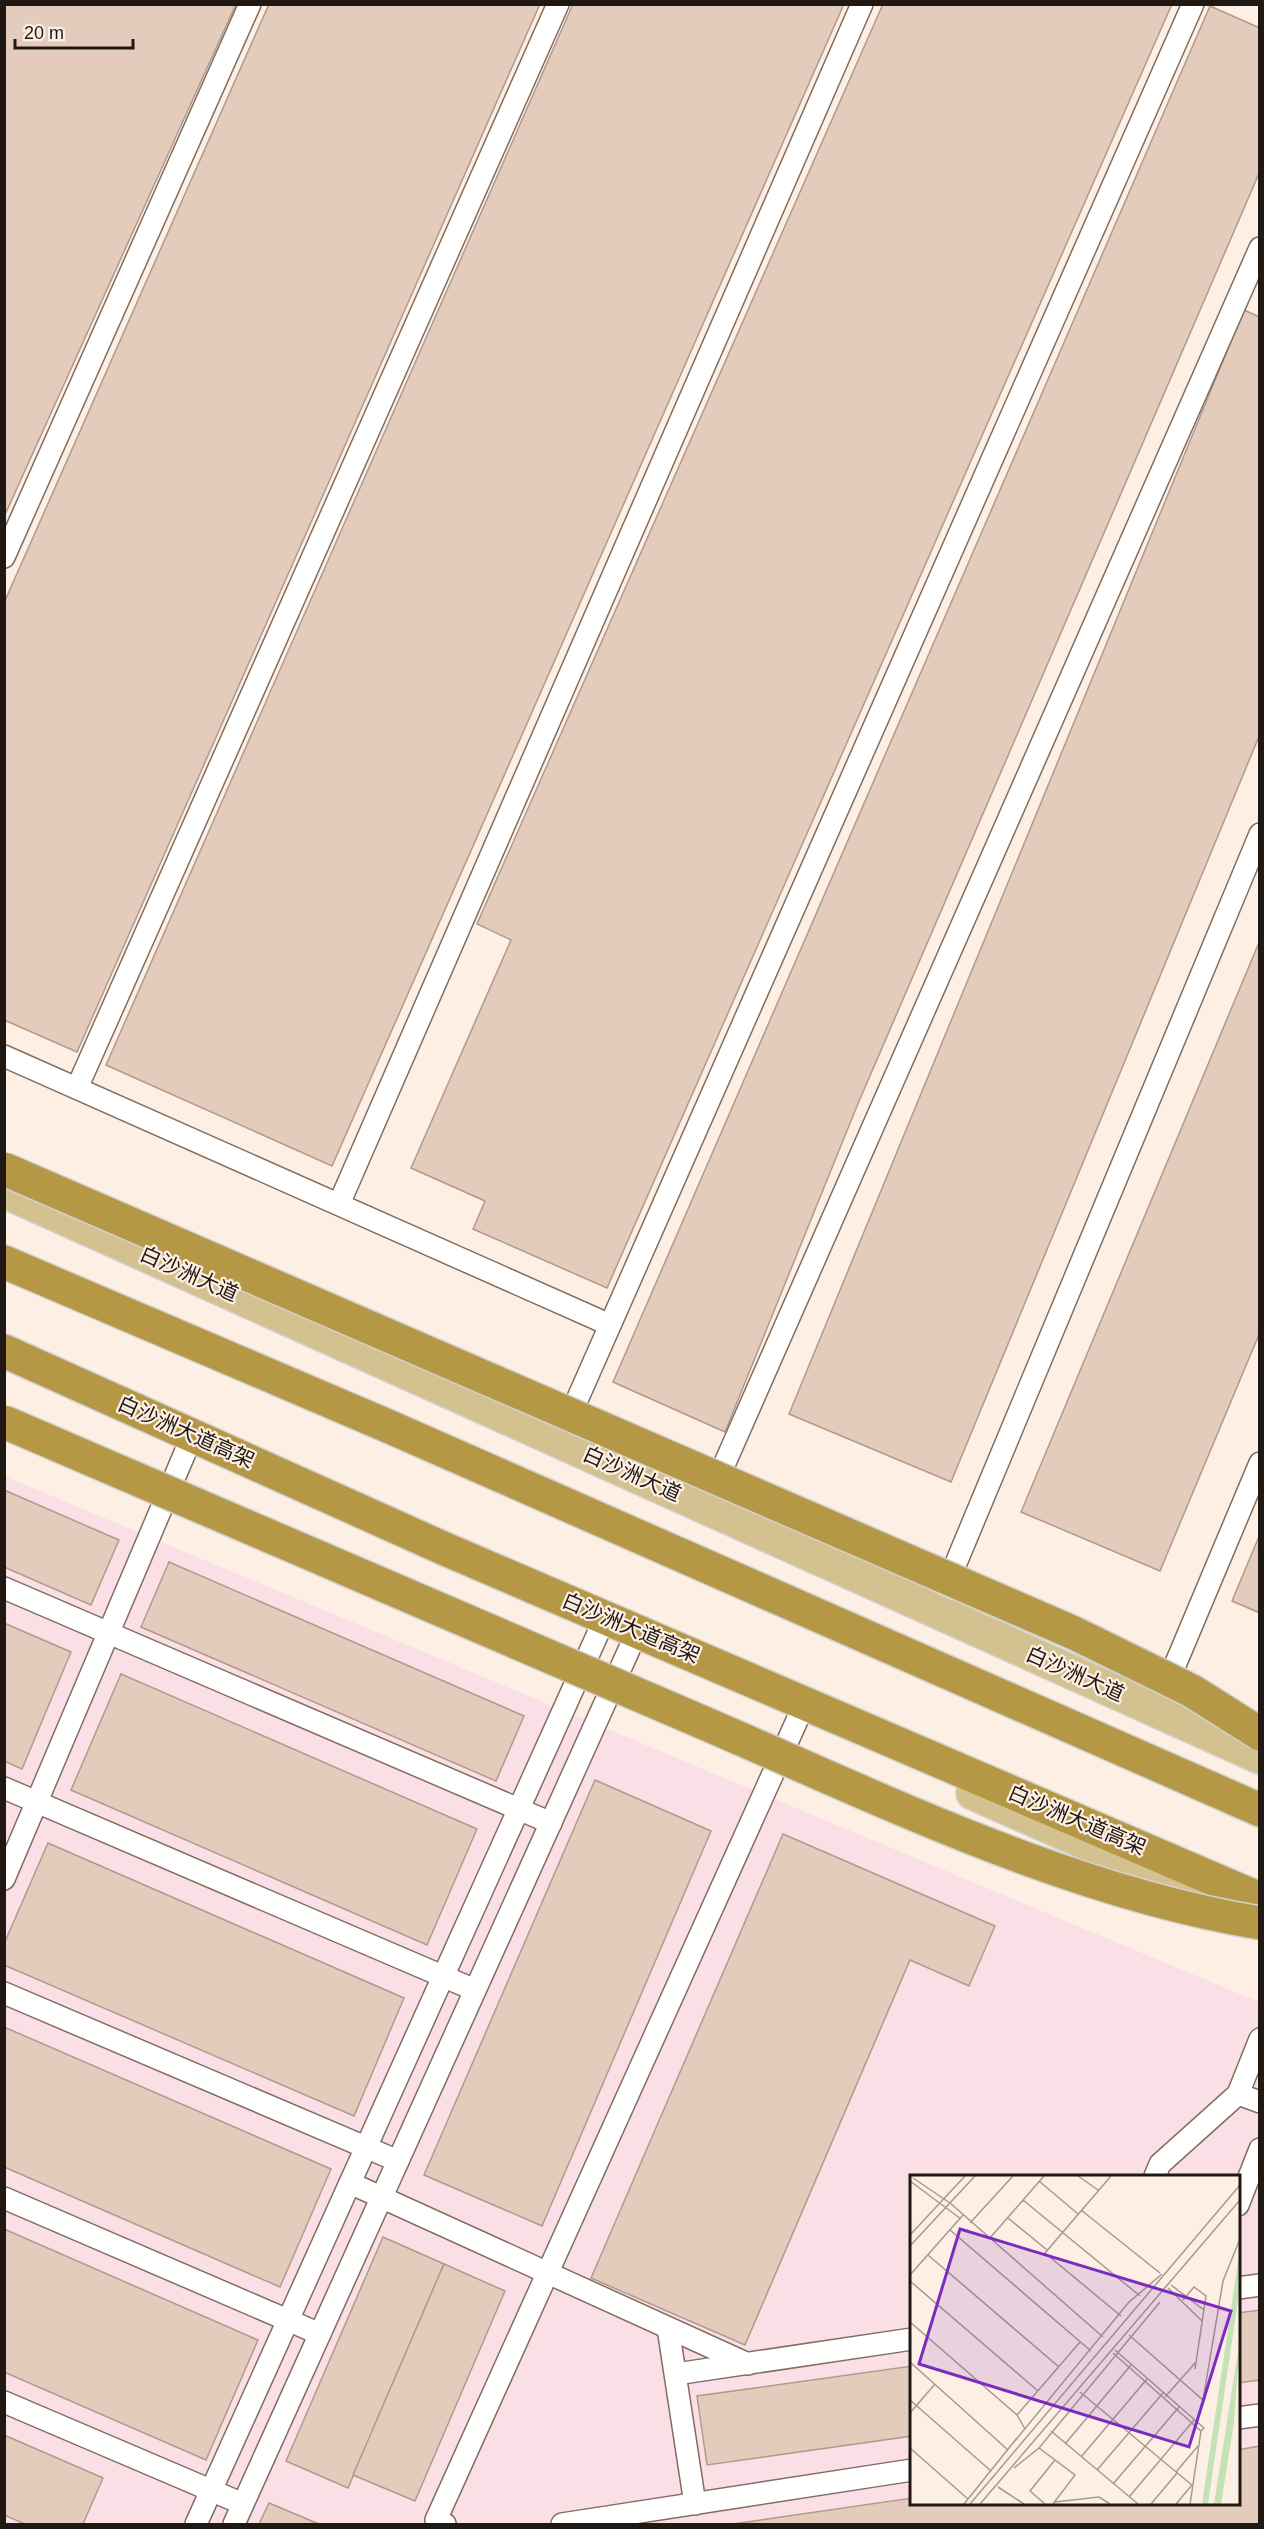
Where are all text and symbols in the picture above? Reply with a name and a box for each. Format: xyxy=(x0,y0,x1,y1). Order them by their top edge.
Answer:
scale bar xyxy=(15,12,134,50)
text: 20 m xyxy=(24,23,64,43)
street label: 白沙洲大道 xyxy=(137,1242,242,1305)
street label: 白沙洲大道高架 xyxy=(114,1391,258,1472)
street label: 白沙洲大道 xyxy=(580,1442,685,1505)
street label: 白沙洲大道高架 xyxy=(559,1588,703,1667)
street label: 白沙洲大道 xyxy=(1023,1642,1128,1705)
street label: 白沙洲大道高架 xyxy=(1005,1780,1149,1859)
inset map xyxy=(910,2175,1240,2505)

